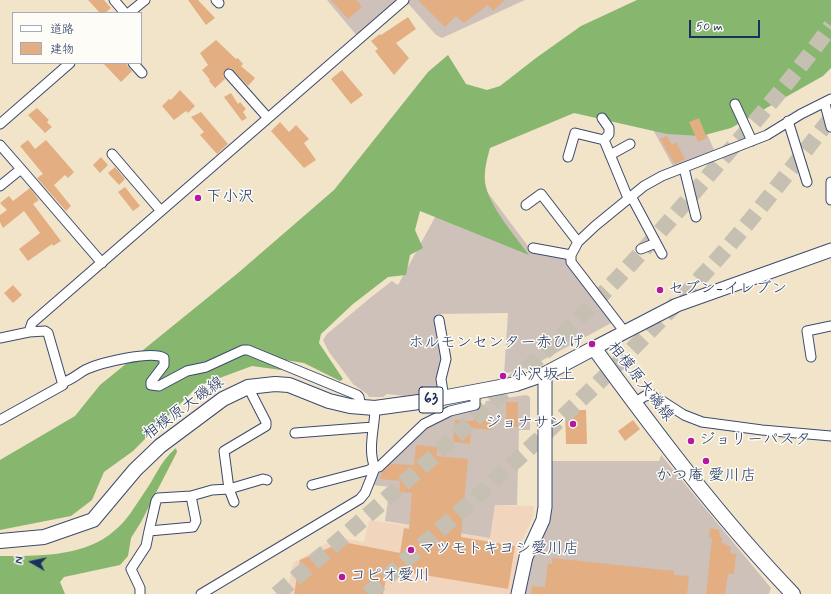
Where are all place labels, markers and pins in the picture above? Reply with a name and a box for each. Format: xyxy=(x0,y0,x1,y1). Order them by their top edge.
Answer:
place label: 下小沢 xyxy=(206,188,254,208)
marker: 下小沢 xyxy=(193,193,203,203)
place label: セブン-イレブン xyxy=(668,280,787,300)
marker: セブン-イレブン xyxy=(655,285,665,295)
place label: ホルモンセンター赤ひげ xyxy=(408,334,584,354)
marker: ホルモンセンター赤ひげ xyxy=(587,339,597,349)
place label: 小沢坂上 xyxy=(511,366,575,386)
marker: 小沢坂上 xyxy=(498,371,508,381)
place label: ジョナサン xyxy=(485,414,565,434)
marker: ジョナサン xyxy=(568,419,578,429)
place label: ジョリーパスタ xyxy=(699,431,811,451)
marker: ジョリーパスタ xyxy=(686,436,696,446)
marker: かつ庵 愛川店 xyxy=(701,456,711,466)
place label: かつ庵 愛川店 xyxy=(656,467,756,487)
place label: マツモトキヨシ愛川店 xyxy=(419,540,579,560)
marker: マツモトキヨシ愛川店 xyxy=(406,545,416,555)
place label: コピオ愛川 xyxy=(350,567,430,587)
marker: コピオ愛川 xyxy=(337,572,347,582)

